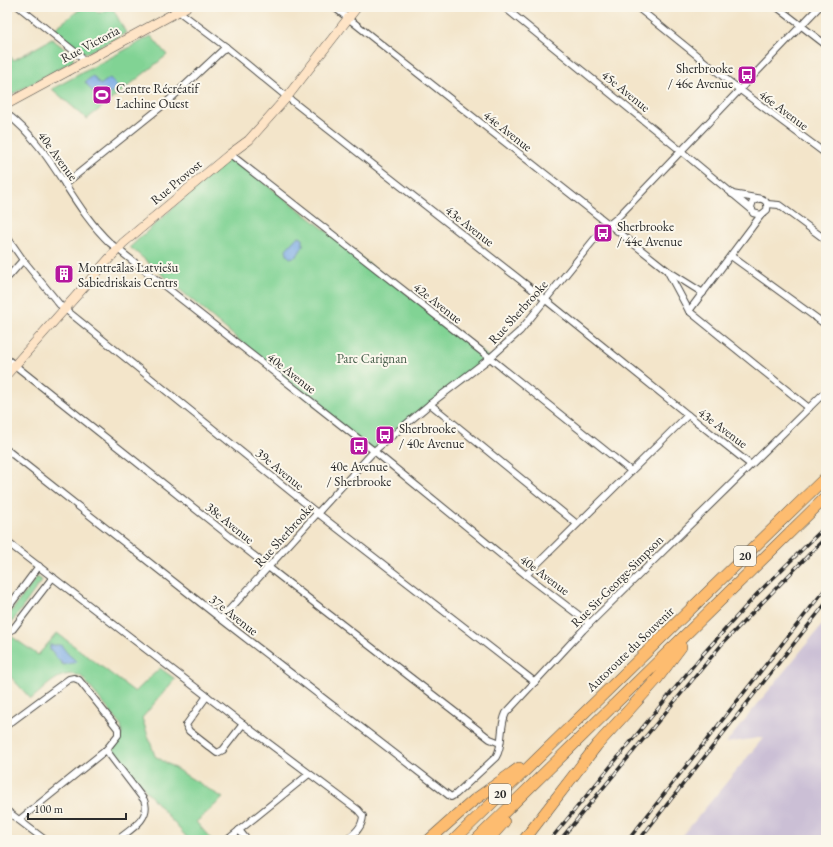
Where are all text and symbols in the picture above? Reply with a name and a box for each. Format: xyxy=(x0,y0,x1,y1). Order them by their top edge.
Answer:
street label: Rue Victoria xyxy=(58,21,123,67)
place label: Sherbrooke / 46e Avenue xyxy=(668,60,733,92)
bus stop icon: Sherbrooke / 46e Avenue xyxy=(736,64,758,86)
street label: 45e Avenue xyxy=(598,66,654,116)
place label: Centre Récréatif Lachine Ouest xyxy=(116,80,200,112)
sports icon: Centre Récréatif Lachine Ouest xyxy=(91,84,113,106)
street label: 46e Avenue xyxy=(756,86,812,134)
street label: 44e Avenue xyxy=(480,107,536,155)
street label: 40e Avenue xyxy=(34,128,82,184)
street label: Rue Provost xyxy=(147,156,205,208)
street label: 43e Avenue xyxy=(442,202,498,250)
place label: Sherbrooke / 44e Avenue xyxy=(617,218,682,250)
bus stop icon: Sherbrooke / 44e Avenue xyxy=(592,222,614,244)
place label: Montreālas Latviešu Sabiedriskais Centrs xyxy=(78,259,179,291)
building icon: Montreālas Latviešu Sabiedriskais Centrs xyxy=(53,263,75,285)
street label: Rue Sherbrooke xyxy=(485,276,551,348)
street label: 42e Avenue xyxy=(410,279,466,327)
street label: 40e Avenue xyxy=(264,349,320,397)
park label: Parc Carignan xyxy=(337,350,407,367)
street label: 43e Avenue xyxy=(695,404,751,452)
place label: Sherbrooke / 40e Avenue xyxy=(399,420,464,452)
bus stop icon: Sherbrooke / 40e Avenue xyxy=(374,424,396,446)
bus stop icon: 40e Avenue / Sherbrooke xyxy=(348,435,370,457)
street label: 39e Avenue xyxy=(252,444,308,494)
place label: 40e Avenue / Sherbrooke xyxy=(327,458,391,490)
street label: 38e Avenue xyxy=(202,498,258,548)
street label: Rue Sherbrooke xyxy=(251,499,317,571)
street label: Rue Sir-George-Simpson xyxy=(567,531,667,631)
road number: 20 xyxy=(734,546,756,566)
street label: 40e Avenue xyxy=(517,551,573,599)
street label: 37e Avenue xyxy=(206,591,262,639)
street label: Autoroute du Souvenir xyxy=(582,602,678,696)
road number: 20 xyxy=(489,784,511,804)
scale bar xyxy=(28,795,126,821)
text: 100 m xyxy=(34,801,64,817)

